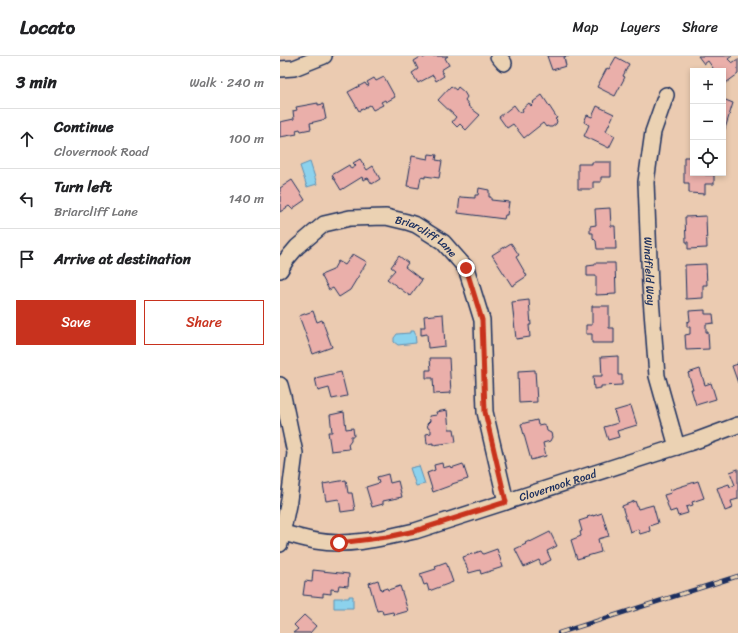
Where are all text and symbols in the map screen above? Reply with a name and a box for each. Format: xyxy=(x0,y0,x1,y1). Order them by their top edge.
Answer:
text: Locato xyxy=(20,11,75,44)
text: Map xyxy=(573,15,598,40)
text: Layers xyxy=(620,15,660,40)
text: Share xyxy=(682,15,718,40)
text: 3 min xyxy=(16,67,57,97)
map controls xyxy=(690,68,726,176)
button: + xyxy=(690,68,726,104)
text: Walk · 240 m xyxy=(189,71,264,94)
button: − xyxy=(690,104,726,140)
text: Continue xyxy=(54,114,114,140)
text: 100 m xyxy=(229,127,264,150)
icon: ahead xyxy=(16,128,38,150)
text: Clovernook Road xyxy=(54,140,149,163)
button: locate xyxy=(690,140,726,176)
text: Turn left xyxy=(54,174,112,200)
text: 140 m xyxy=(229,187,264,210)
icon: left xyxy=(16,188,38,210)
text: Briarcliff Lane xyxy=(54,200,138,223)
street label: Briarcliff Lane xyxy=(393,210,462,262)
street label: Windfield Way xyxy=(638,237,661,307)
text: Arrive at destination xyxy=(54,246,191,272)
icon: arrive xyxy=(16,248,38,270)
route end xyxy=(457,259,475,277)
button: Save xyxy=(16,300,136,345)
button: Share xyxy=(144,300,264,345)
street label: Clovernook Road xyxy=(517,464,600,507)
route start xyxy=(330,534,348,552)

